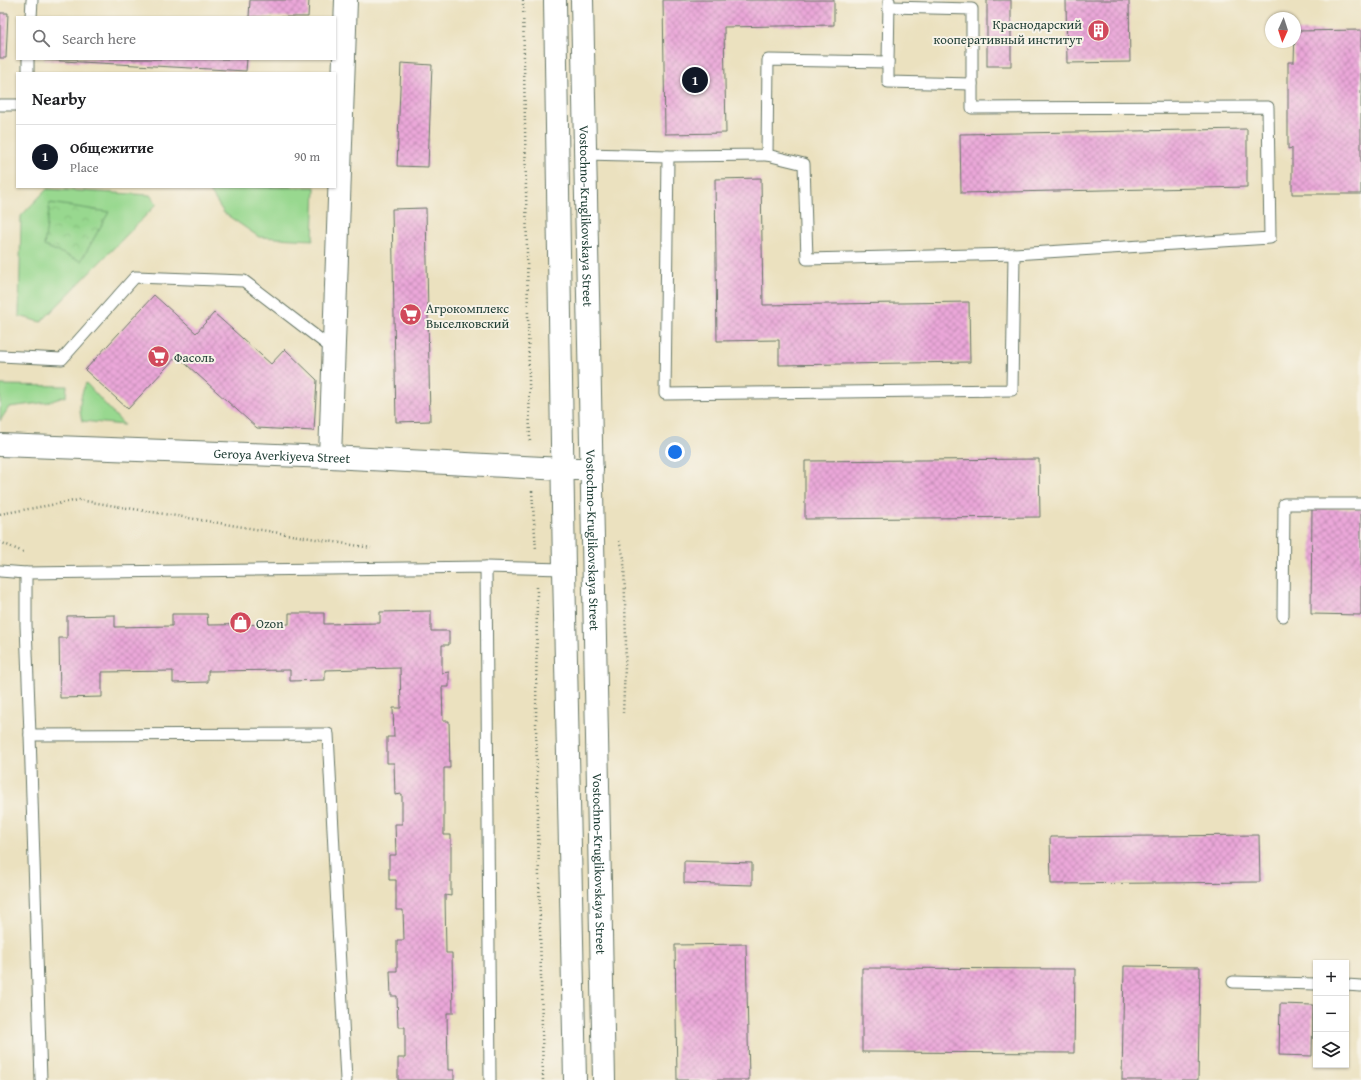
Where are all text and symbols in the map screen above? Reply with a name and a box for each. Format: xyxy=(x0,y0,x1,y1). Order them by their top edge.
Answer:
north arrow xyxy=(1265,12,1301,48)
place label: Краснодарский кооперативный институт xyxy=(933,15,1083,49)
search box xyxy=(16,16,336,60)
building icon: Краснодарский кооперативный институт xyxy=(1085,18,1111,44)
icon: search xyxy=(30,27,52,49)
text: Search here xyxy=(62,28,136,49)
pin: 1 xyxy=(682,65,708,95)
text: Nearby xyxy=(32,86,86,111)
street label: Vostochno-Kruglikovskaya Street xyxy=(575,125,597,307)
text: Общежитие xyxy=(70,137,154,158)
text: 1 xyxy=(42,147,48,166)
text: 90 m xyxy=(294,147,320,166)
text: Place xyxy=(70,158,99,177)
place label: Агрокомплекс Выселковский xyxy=(426,299,510,333)
supermarket icon: Агрокомплекс Выселковский xyxy=(398,302,424,328)
supermarket icon: Фасоль xyxy=(145,344,171,370)
place label: Фасоль xyxy=(174,348,214,367)
your location xyxy=(665,442,685,462)
street label: Geroya Averkiyeva Street xyxy=(213,444,351,468)
street label: Vostochno-Kruglikovskaya Street xyxy=(581,449,604,631)
shop icon: Ozon xyxy=(228,610,254,636)
place label: Ozon xyxy=(256,614,284,633)
street label: Vostochno-Kruglikovskaya Street xyxy=(588,773,610,955)
map controls xyxy=(1313,960,1349,1068)
button: + xyxy=(1313,960,1349,996)
button: − xyxy=(1313,996,1349,1032)
button: layers xyxy=(1313,1032,1349,1068)

